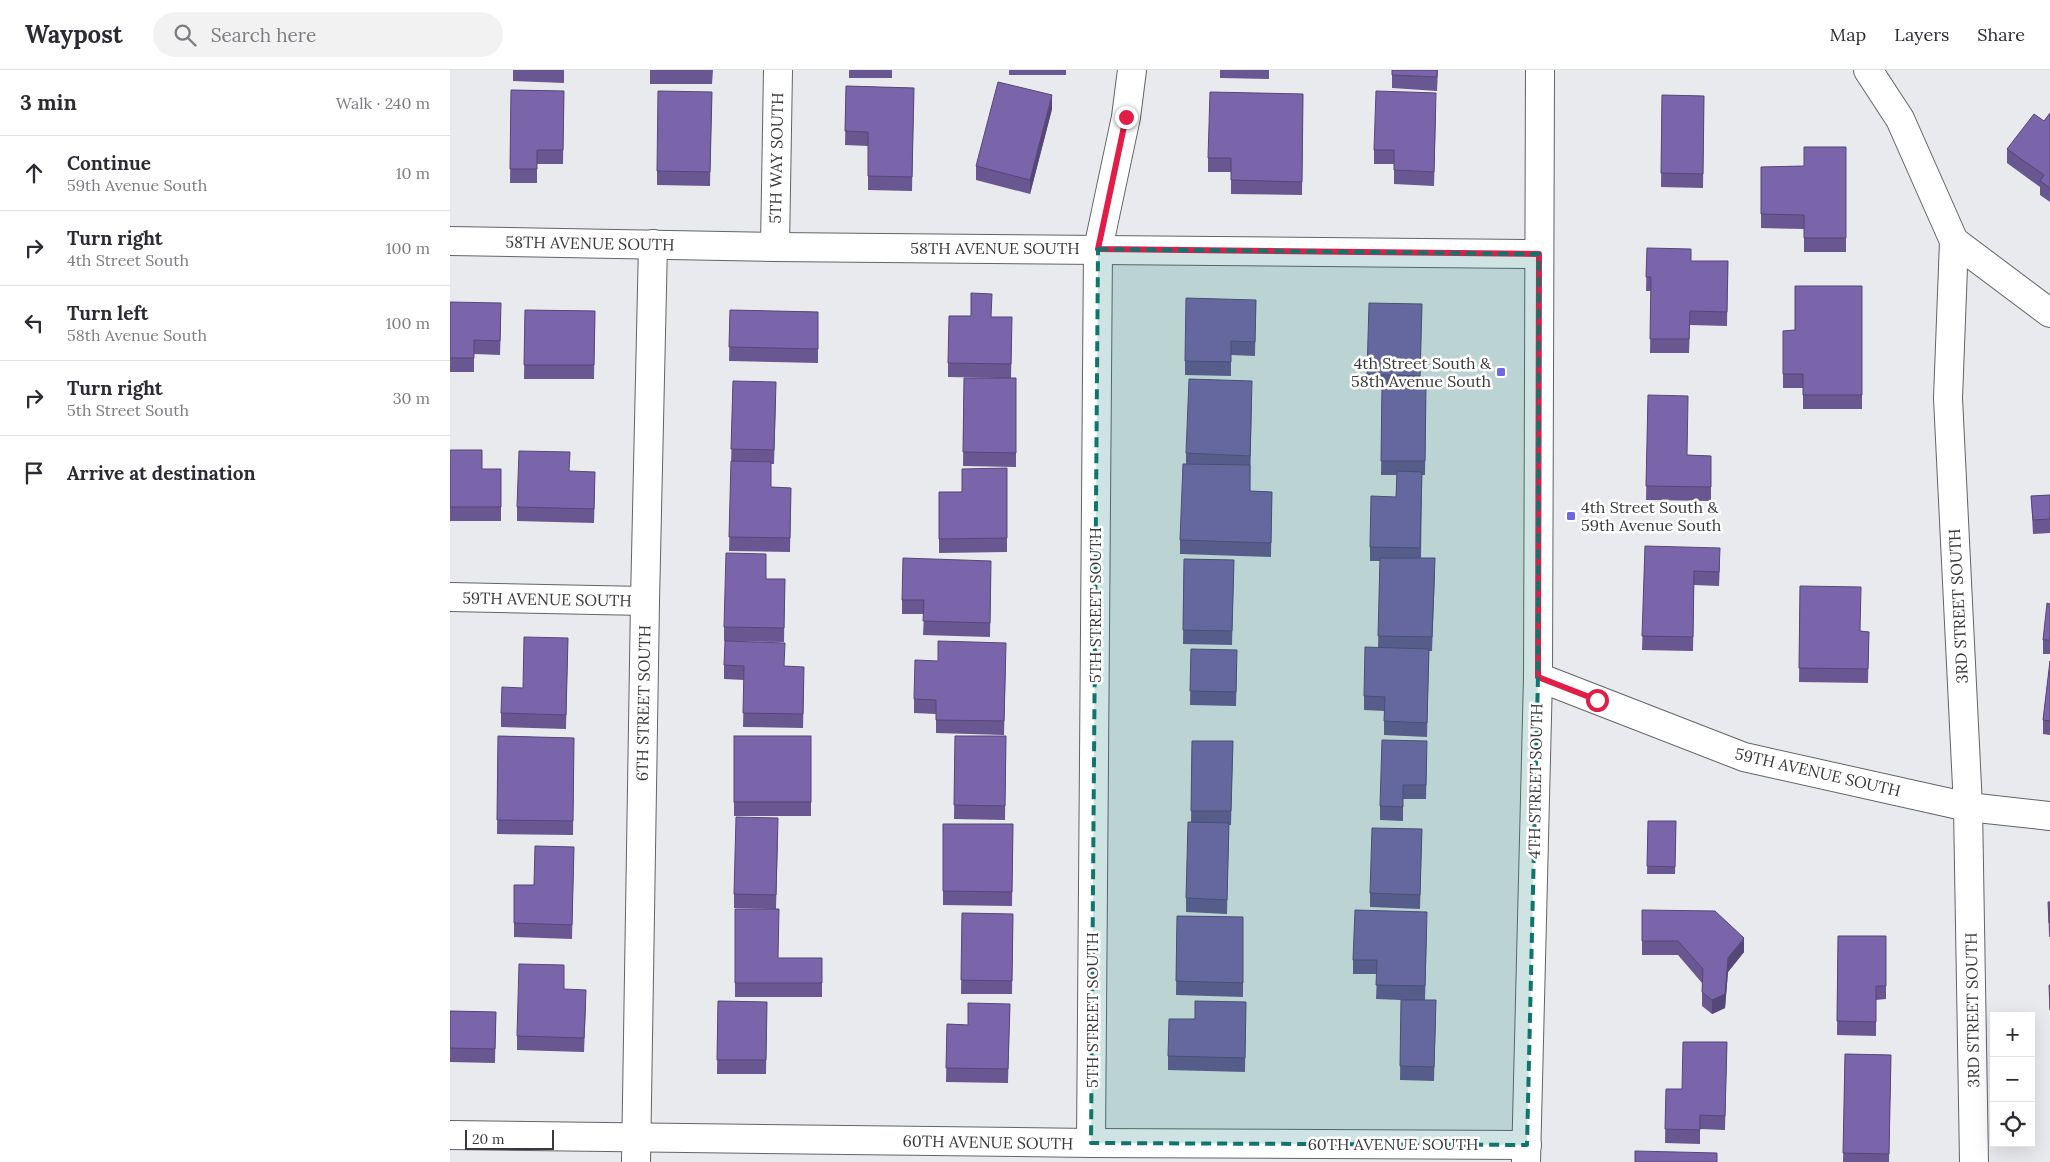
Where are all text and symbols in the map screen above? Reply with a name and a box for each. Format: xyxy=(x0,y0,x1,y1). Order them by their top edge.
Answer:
search box xyxy=(153,12,503,57)
text: Waypost xyxy=(25,19,123,50)
icon: search xyxy=(171,21,199,49)
text: Search here xyxy=(211,23,316,47)
text: Map xyxy=(1830,23,1866,46)
text: Layers xyxy=(1894,23,1949,46)
text: Share xyxy=(1977,23,2025,46)
text: 3 min xyxy=(20,89,77,116)
street label: 5TH WAY SOUTH xyxy=(765,92,787,224)
text: Walk · 240 m xyxy=(336,93,430,113)
route end xyxy=(1115,106,1138,129)
text: Continue xyxy=(67,151,151,175)
icon: ahead xyxy=(20,159,48,187)
text: 10 m xyxy=(396,163,430,183)
text: 59th Avenue South xyxy=(67,175,207,195)
text: Turn right xyxy=(67,226,163,250)
street label: 58TH AVENUE SOUTH xyxy=(505,232,675,254)
icon: right xyxy=(20,234,48,262)
text: 100 m xyxy=(386,238,430,258)
street label: 58TH AVENUE SOUTH xyxy=(910,238,1080,258)
text: 4th Street South xyxy=(67,250,189,270)
text: Turn left xyxy=(67,301,148,325)
icon: left xyxy=(20,309,48,337)
text: 100 m xyxy=(386,313,430,333)
text: 58th Avenue South xyxy=(67,325,207,345)
place label: 4th Street South & 58th Avenue South xyxy=(1351,353,1492,391)
marker: 4th Street South & 58th Avenue South xyxy=(1495,366,1507,378)
text: Turn right xyxy=(67,376,163,400)
icon: right xyxy=(20,384,48,412)
text: 30 m xyxy=(393,388,430,408)
text: 5th Street South xyxy=(67,400,189,420)
icon: arrive xyxy=(20,459,48,487)
text: Arrive at destination xyxy=(67,461,256,485)
place label: 4th Street South & 59th Avenue South xyxy=(1581,497,1722,535)
marker: 4th Street South & 59th Avenue South xyxy=(1565,510,1577,522)
street label: 5TH STREET SOUTH xyxy=(1085,527,1105,683)
street label: 3RD STREET SOUTH xyxy=(1944,528,1972,684)
street label: 59TH AVENUE SOUTH xyxy=(462,588,632,610)
street label: 6TH STREET SOUTH xyxy=(632,625,654,781)
route start xyxy=(1586,689,1609,712)
street label: 4TH STREET SOUTH xyxy=(1524,703,1546,859)
street label: 59TH AVENUE SOUTH xyxy=(1733,743,1903,801)
street label: 5TH STREET SOUTH xyxy=(1082,932,1102,1088)
street label: 3RD STREET SOUTH xyxy=(1961,932,1983,1088)
map controls xyxy=(1990,1012,2035,1147)
button: + xyxy=(1990,1012,2035,1057)
button: − xyxy=(1990,1057,2035,1102)
button: locate xyxy=(1990,1102,2035,1147)
scale bar xyxy=(465,1127,554,1150)
text: 20 m xyxy=(472,1130,504,1148)
street label: 60TH AVENUE SOUTH xyxy=(902,1131,1074,1153)
street label: 60TH AVENUE SOUTH xyxy=(1308,1134,1478,1154)

